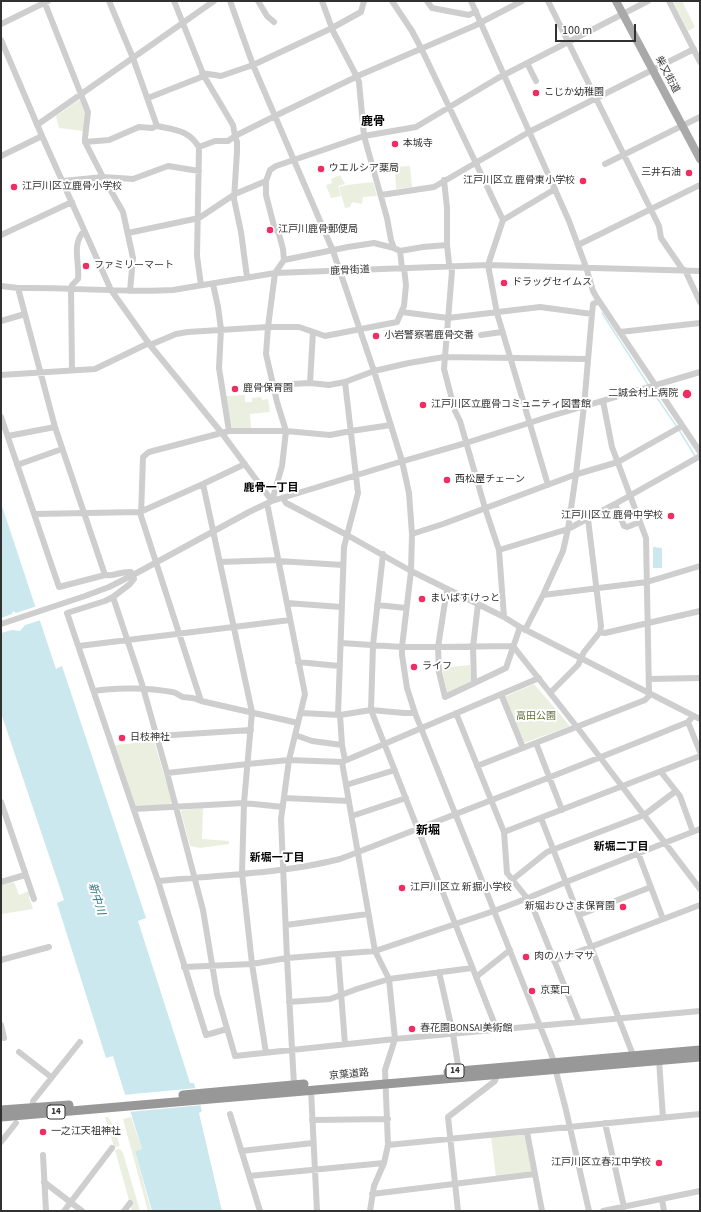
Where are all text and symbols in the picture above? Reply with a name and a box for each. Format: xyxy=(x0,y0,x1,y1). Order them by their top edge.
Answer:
scale bar xyxy=(557,16,638,42)
text: 100 m xyxy=(562,22,592,39)
street label: 柴又街道 xyxy=(652,55,682,95)
place label: こじか幼稚園 xyxy=(544,87,604,99)
marker: こじか幼稚園 xyxy=(531,88,541,98)
district label: 鹿骨 xyxy=(361,115,385,129)
place label: 本城寺 xyxy=(403,138,433,150)
marker: 本城寺 xyxy=(390,139,400,149)
place label: ウエルシア薬局 xyxy=(329,163,399,175)
marker: ウエルシア薬局 xyxy=(316,164,326,174)
place label: 三井石油 xyxy=(641,167,681,179)
marker: 三井石油 xyxy=(684,168,694,178)
place label: 江戸川区立 鹿骨東小学校 xyxy=(463,175,575,187)
marker: 江戸川区立 鹿骨東小学校 xyxy=(578,176,588,186)
place label: 江戸川区立鹿骨小学校 xyxy=(22,181,122,193)
marker: 江戸川区立鹿骨小学校 xyxy=(9,182,19,192)
place label: 江戸川鹿骨郵便局 xyxy=(278,224,358,236)
marker: 江戸川鹿骨郵便局 xyxy=(265,225,275,235)
place label: ファミリーマート xyxy=(94,260,174,272)
marker: ファミリーマート xyxy=(81,261,91,271)
street label: 鹿骨街道 xyxy=(330,264,370,278)
place label: ドラッグセイムス xyxy=(512,277,592,289)
marker: ドラッグセイムス xyxy=(499,278,509,288)
place label: 小岩警察署鹿骨交番 xyxy=(384,330,474,342)
marker: 小岩警察署鹿骨交番 xyxy=(371,331,381,341)
place label: 鹿骨保育園 xyxy=(243,383,293,395)
marker: 鹿骨保育園 xyxy=(230,384,240,394)
place label: 二誠会村上病院 xyxy=(608,388,678,400)
marker: 二誠会村上病院 xyxy=(681,388,693,400)
place label: 江戸川区立鹿骨コミュニティ図書館 xyxy=(431,399,591,411)
marker: 江戸川区立鹿骨コミュニティ図書館 xyxy=(418,400,428,410)
place label: 西松屋チェーン xyxy=(455,474,525,486)
marker: 西松屋チェーン xyxy=(442,475,452,485)
district label: 鹿骨一丁目 xyxy=(244,482,298,496)
place label: 江戸川区立 鹿骨中学校 xyxy=(561,510,663,522)
marker: 江戸川区立 鹿骨中学校 xyxy=(666,511,676,521)
place label: まいばすけっと xyxy=(430,593,500,605)
marker: まいばすけっと xyxy=(417,594,427,604)
place label: ライフ xyxy=(422,661,452,673)
marker: ライフ xyxy=(409,662,419,672)
park label: 高田公園 xyxy=(516,711,556,723)
place label: 日枝神社 xyxy=(130,732,170,744)
marker: 日枝神社 xyxy=(117,733,127,743)
district label: 新堀 xyxy=(416,824,440,838)
district label: 新堀二丁目 xyxy=(594,841,648,855)
district label: 新堀一丁目 xyxy=(250,852,304,866)
water label: 新中川 xyxy=(85,881,107,917)
place label: 江戸川区立 新掘小学校 xyxy=(410,882,512,894)
marker: 江戸川区立 新掘小学校 xyxy=(397,883,407,893)
place label: 新堀おひさま保育園 xyxy=(525,901,615,913)
marker: 新堀おひさま保育園 xyxy=(618,902,628,912)
place label: 肉のハナマサ xyxy=(534,951,594,963)
marker: 肉のハナマサ xyxy=(521,952,531,962)
place label: 京葉口 xyxy=(540,985,570,997)
marker: 京葉口 xyxy=(527,986,537,996)
place label: 春花園BONSAI美術館 xyxy=(420,1023,512,1035)
marker: 春花園BONSAI美術館 xyxy=(407,1024,417,1034)
road number: 14 xyxy=(446,1064,464,1078)
street label: 京葉道路 xyxy=(329,1067,369,1083)
road number: 14 xyxy=(47,1105,65,1119)
place label: 一之江天祖神社 xyxy=(51,1126,121,1138)
marker: 一之江天祖神社 xyxy=(38,1127,48,1137)
place label: 江戸川区立春江中学校 xyxy=(551,1157,651,1169)
marker: 江戸川区立春江中学校 xyxy=(654,1158,664,1168)

